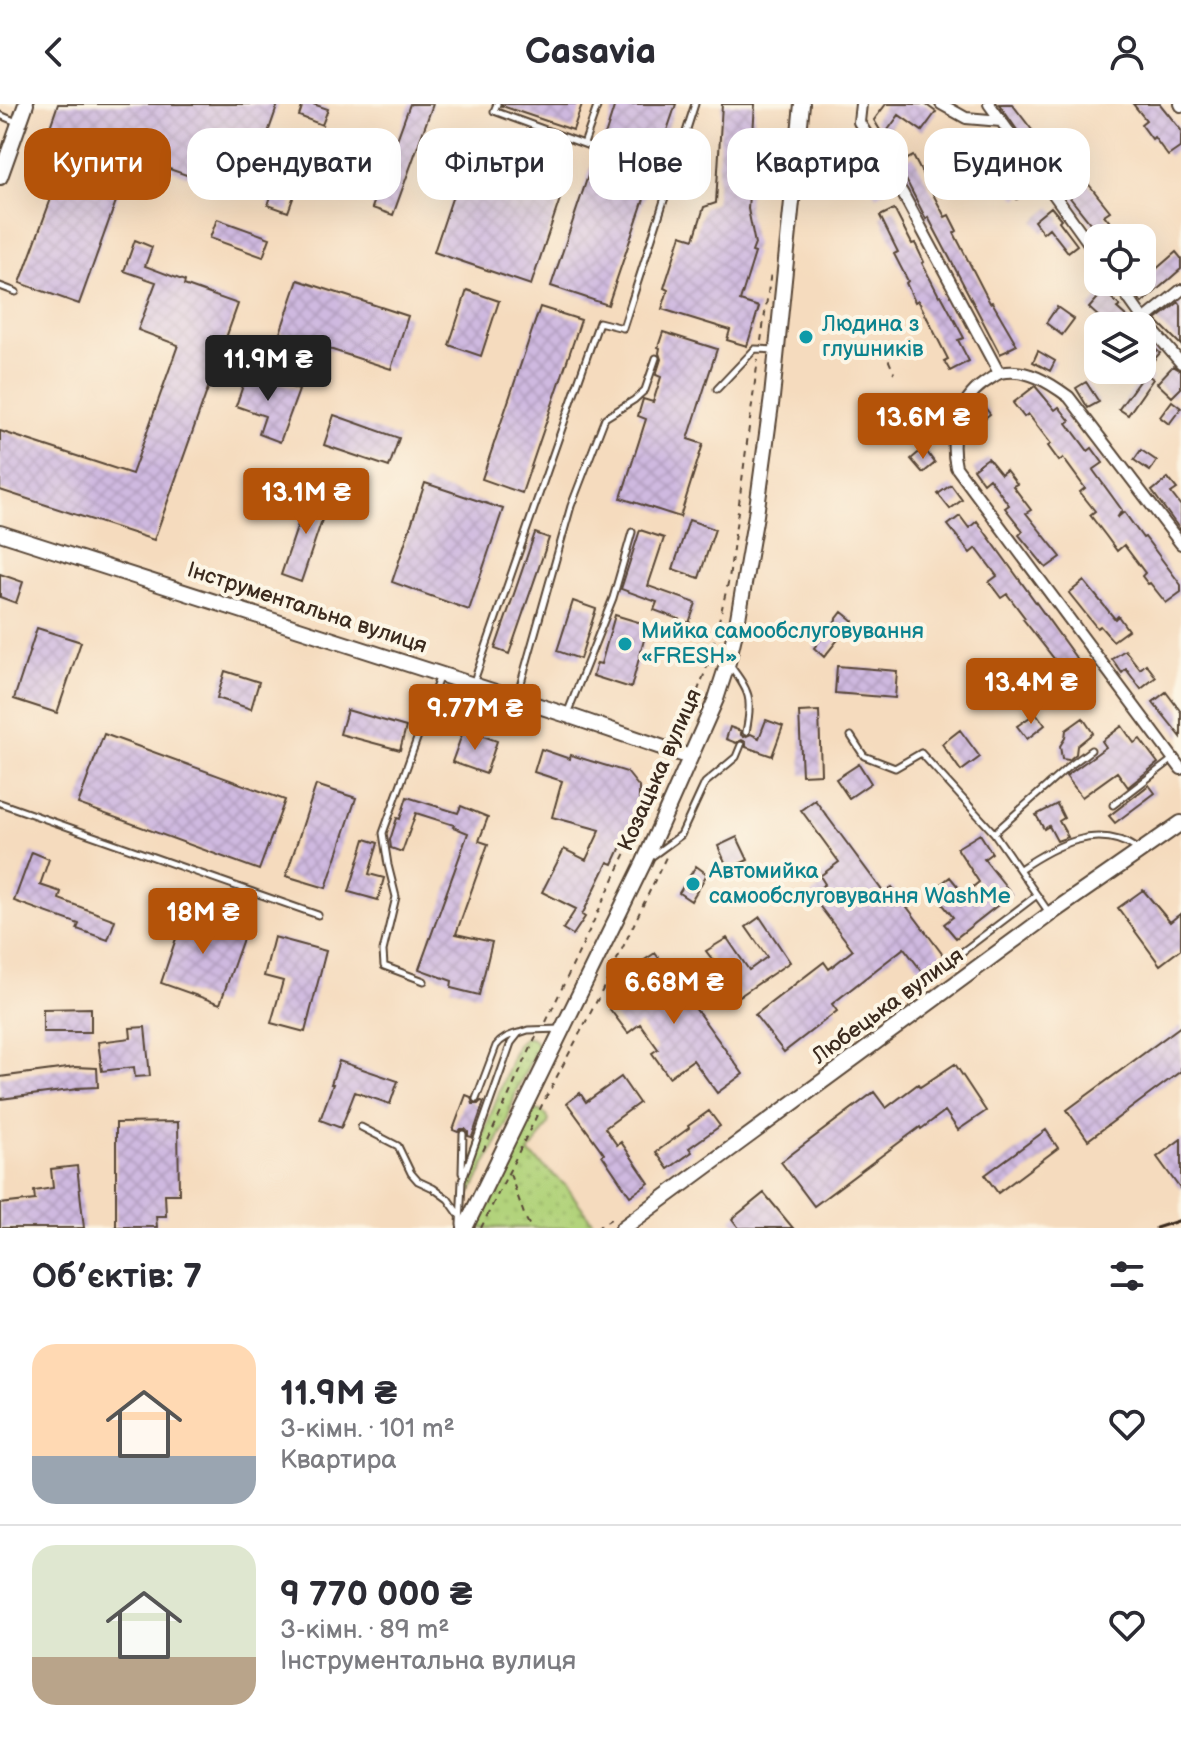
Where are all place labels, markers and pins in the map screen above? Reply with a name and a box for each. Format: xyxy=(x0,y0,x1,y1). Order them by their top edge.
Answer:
place label: Людина з глушників xyxy=(821,311,924,363)
marker: Людина з глушників xyxy=(797,328,815,346)
pin: 11.9M ₴ xyxy=(194,335,342,403)
pin: 13.6M ₴ xyxy=(849,393,997,461)
pin: 13.1M ₴ xyxy=(232,468,380,536)
place label: Мийка самообслуговування «FRESH» xyxy=(641,618,924,670)
marker: Мийка самообслуговування «FRESH» xyxy=(616,635,634,653)
pin: 13.4M ₴ xyxy=(957,658,1105,726)
pin: 9.77M ₴ xyxy=(401,684,549,752)
place label: Автомийка самообслуговування WashMe xyxy=(708,858,1011,910)
marker: Автомийка самообслуговування WashMe xyxy=(684,875,702,893)
pin: 18M ₴ xyxy=(147,888,259,956)
pin: 6.68M ₴ xyxy=(600,958,748,1026)

